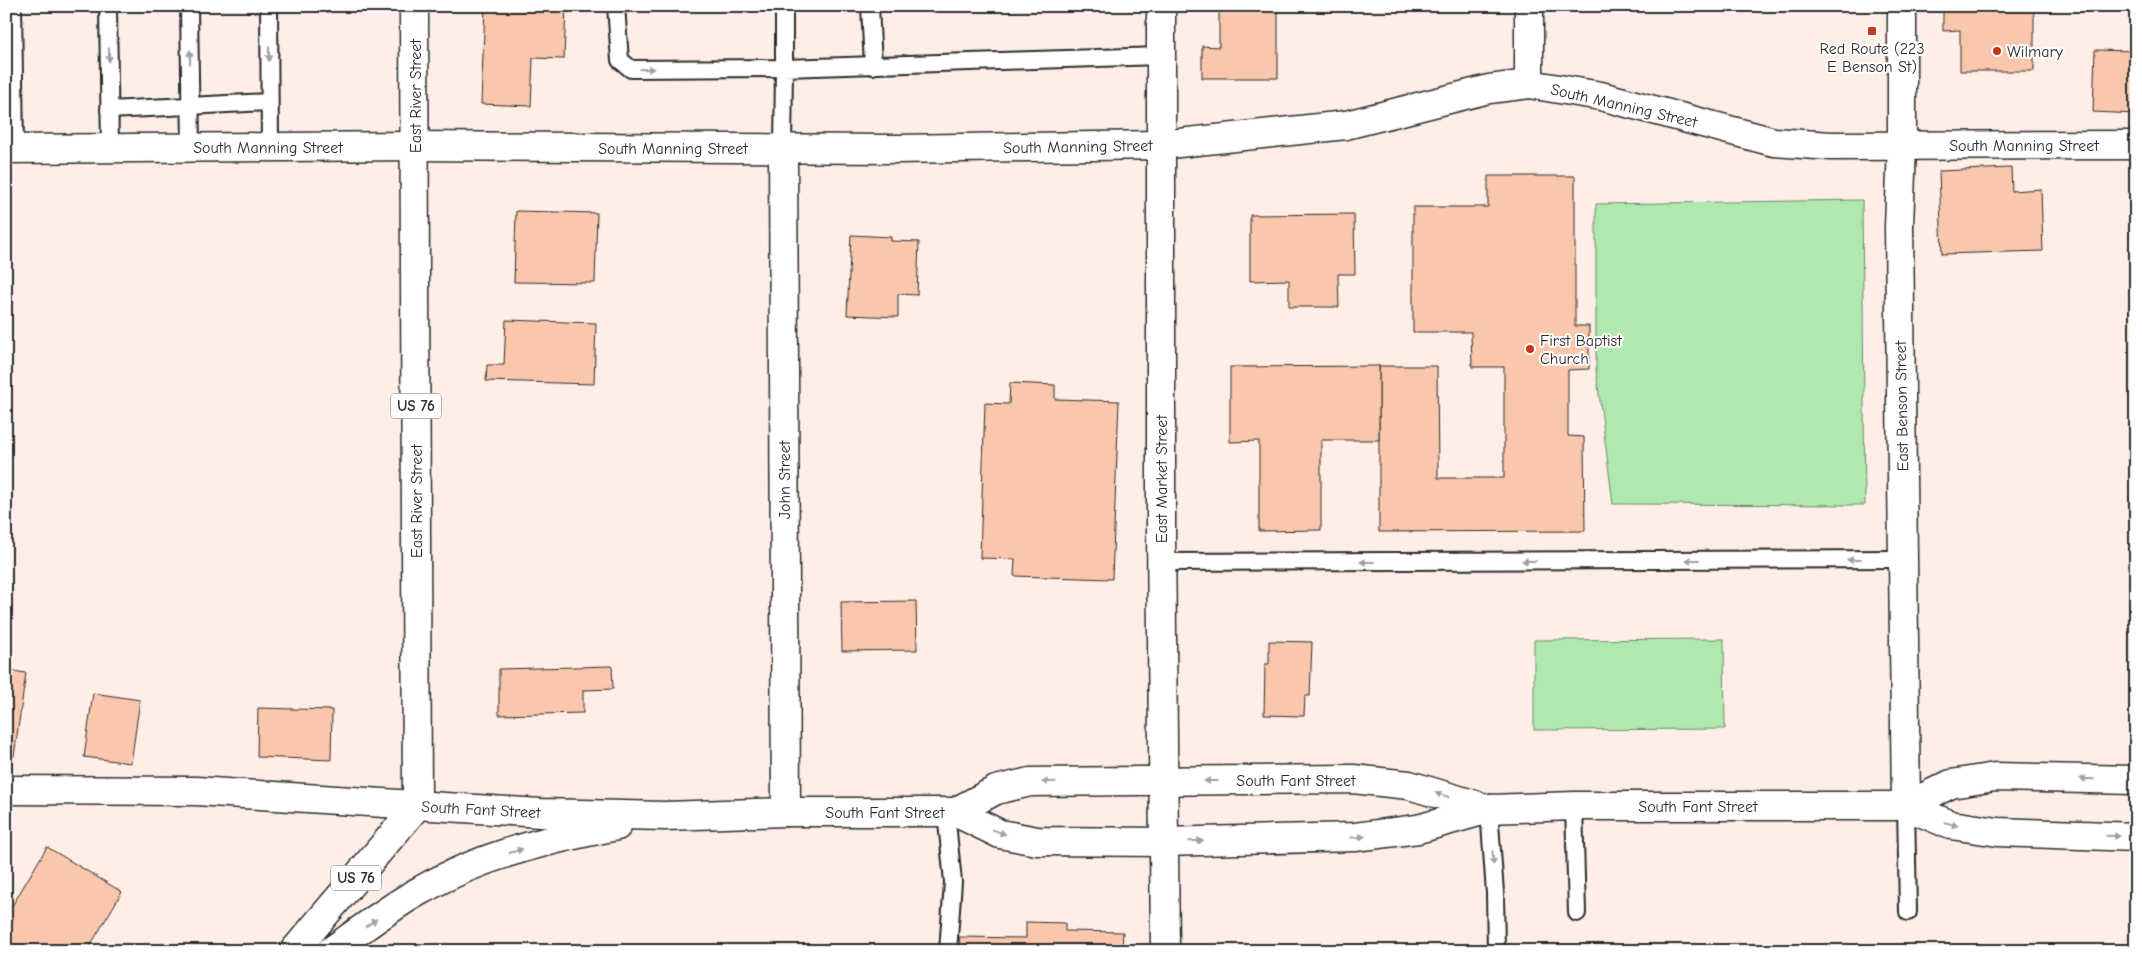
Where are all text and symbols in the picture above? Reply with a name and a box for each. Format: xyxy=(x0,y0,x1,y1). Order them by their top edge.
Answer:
marker: Red Route (223 E Benson St) xyxy=(1866,25,1878,37)
street label: East River Street xyxy=(407,39,425,153)
place label: Red Route (223 E Benson St) xyxy=(1819,40,1925,76)
place label: Wilmary xyxy=(2007,43,2064,61)
marker: Wilmary xyxy=(1991,45,2003,57)
one-way arrow xyxy=(265,46,273,62)
one-way arrow xyxy=(105,47,113,63)
one-way arrow xyxy=(186,49,194,65)
one-way arrow xyxy=(639,65,655,73)
street label: South Manning Street xyxy=(1549,80,1699,132)
street label: South Manning Street xyxy=(1003,137,1153,157)
street label: South Manning Street xyxy=(1949,137,2099,155)
street label: South Manning Street xyxy=(193,139,343,157)
street label: South Manning Street xyxy=(598,140,748,158)
place label: First Baptist Church xyxy=(1540,332,1622,368)
street label: East Benson Street xyxy=(1892,340,1912,471)
marker: First Baptist Church xyxy=(1524,343,1536,355)
road number: US 76 xyxy=(391,394,441,418)
street label: East Market Street xyxy=(1153,415,1171,543)
street label: John Street xyxy=(776,440,794,519)
street label: East River Street xyxy=(408,444,426,558)
one-way arrow xyxy=(1683,556,1699,564)
one-way arrow xyxy=(1846,556,1862,564)
one-way arrow xyxy=(1521,557,1537,565)
one-way arrow xyxy=(1358,558,1374,566)
street label: South Fant Street xyxy=(1236,772,1356,790)
one-way arrow xyxy=(2079,775,2095,783)
one-way arrow xyxy=(1203,777,1219,785)
one-way arrow xyxy=(1041,778,1057,786)
one-way arrow xyxy=(1435,790,1450,798)
street label: South Fant Street xyxy=(421,798,541,822)
street label: South Fant Street xyxy=(1638,798,1758,816)
street label: South Fant Street xyxy=(825,804,945,822)
one-way arrow xyxy=(1944,820,1959,828)
one-way arrow xyxy=(992,828,1007,836)
one-way arrow xyxy=(1350,832,1366,840)
one-way arrow xyxy=(2105,832,2121,840)
one-way arrow xyxy=(1188,837,1204,845)
one-way arrow xyxy=(509,847,524,855)
one-way arrow xyxy=(1489,850,1497,866)
road number: US 76 xyxy=(331,866,381,890)
one-way arrow xyxy=(365,918,378,928)

